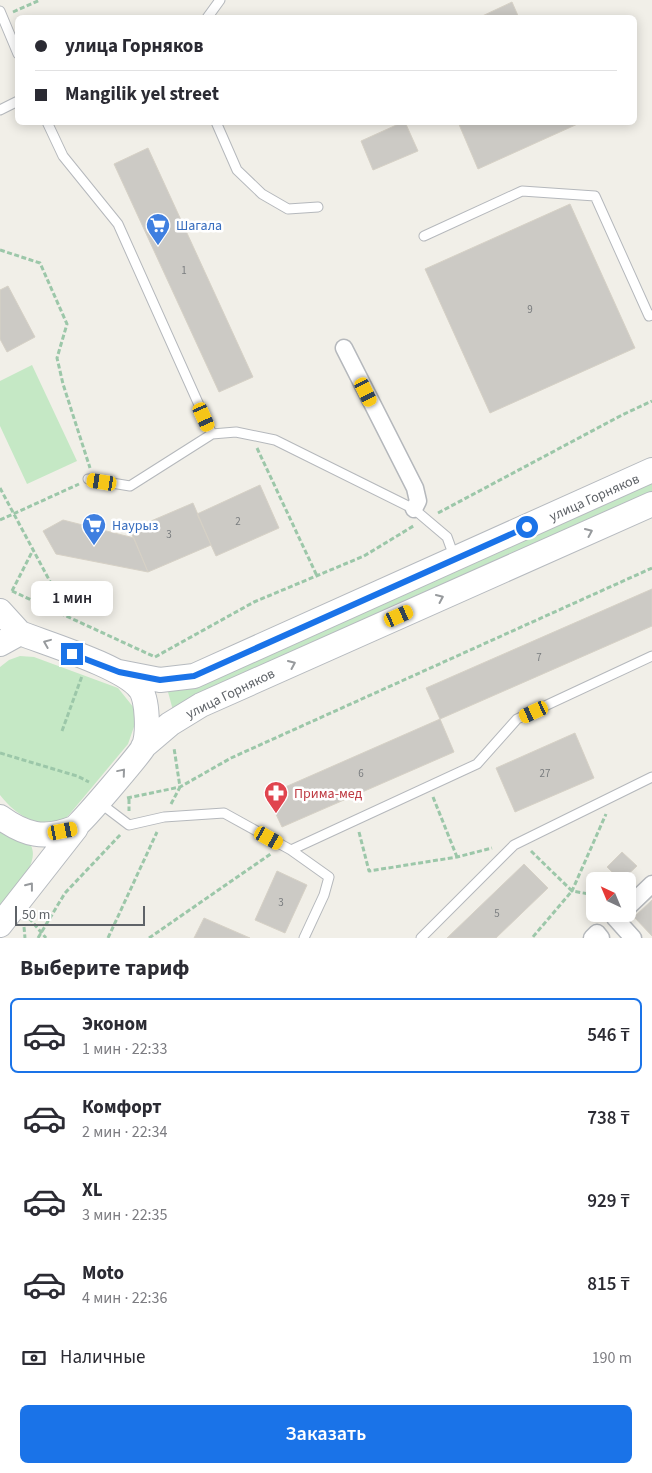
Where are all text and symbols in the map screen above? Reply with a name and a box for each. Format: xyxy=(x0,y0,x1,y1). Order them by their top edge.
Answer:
text: улица Горняков xyxy=(65,33,203,60)
text: Mangilik yel street xyxy=(65,81,219,108)
supermarket icon: Шагала xyxy=(145,212,171,246)
place label: Шагала xyxy=(176,216,222,236)
house number: 1 xyxy=(181,263,187,278)
house number: 9 xyxy=(527,302,533,317)
car xyxy=(352,375,379,409)
car xyxy=(191,400,216,434)
street label: улица Горняков xyxy=(546,469,643,527)
car xyxy=(86,472,117,492)
supermarket icon: Наурыз xyxy=(81,512,107,546)
house number: 2 xyxy=(235,514,241,529)
place label: Наурыз xyxy=(112,516,158,536)
route start xyxy=(516,516,538,538)
house number: 3 xyxy=(166,527,172,542)
one-way arrow xyxy=(584,528,593,538)
callout: 1 мин xyxy=(31,582,113,616)
text: 1 мин xyxy=(52,587,92,609)
one-way arrow xyxy=(435,594,444,604)
car xyxy=(382,603,415,629)
one-way arrow xyxy=(43,639,51,649)
route end xyxy=(61,643,83,665)
house number: 7 xyxy=(536,650,542,665)
one-way arrow xyxy=(287,660,296,671)
street label: улица Горняков xyxy=(183,664,278,724)
car xyxy=(517,699,550,725)
house number: 6 xyxy=(358,766,364,781)
house number: 27 xyxy=(540,766,550,781)
one-way arrow xyxy=(116,769,125,778)
pharmacy icon: Прима-мед xyxy=(263,780,289,814)
place label: Прима-мед xyxy=(294,784,363,804)
car xyxy=(46,821,79,841)
car xyxy=(252,824,285,852)
north arrow xyxy=(586,872,636,922)
map controls xyxy=(586,872,636,922)
one-way arrow xyxy=(25,883,34,892)
house number: 3 xyxy=(278,895,284,910)
scale bar xyxy=(15,903,145,926)
text: 50 m xyxy=(22,905,50,925)
house number: 5 xyxy=(494,906,500,921)
text: Выберите тариф xyxy=(20,952,190,984)
text: Эконом xyxy=(82,1011,148,1038)
icon: car xyxy=(22,1013,67,1058)
text: 546 ₸ xyxy=(587,1022,630,1049)
text: 1 мин · 22:33 xyxy=(82,1038,168,1060)
text: Комфорт xyxy=(82,1094,162,1121)
icon: car xyxy=(22,1096,67,1141)
text: 738 ₸ xyxy=(587,1105,630,1132)
text: 2 мин · 22:34 xyxy=(82,1121,168,1143)
text: XL xyxy=(82,1177,103,1204)
icon: car xyxy=(22,1179,67,1224)
text: 929 ₸ xyxy=(587,1188,630,1215)
text: 3 мин · 22:35 xyxy=(82,1204,168,1226)
text: Moto xyxy=(82,1260,124,1287)
icon: car xyxy=(22,1262,67,1307)
text: 815 ₸ xyxy=(587,1271,630,1298)
text: 4 мин · 22:36 xyxy=(82,1287,168,1309)
icon: cash xyxy=(20,1344,48,1372)
text: Наличные xyxy=(60,1344,145,1371)
text: 190 m xyxy=(592,1347,632,1369)
button: Заказать xyxy=(20,1405,632,1463)

